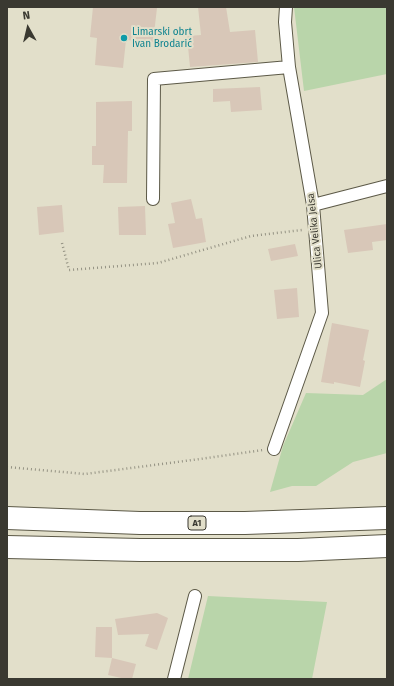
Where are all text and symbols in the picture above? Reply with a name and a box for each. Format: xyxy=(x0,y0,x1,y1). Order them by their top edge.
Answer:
north arrow xyxy=(8,8,48,48)
text: N xyxy=(22,9,31,23)
place label: Limarski obrt Ivan Brodarić xyxy=(132,26,192,50)
marker: Limarski obrt Ivan Brodarić xyxy=(119,33,129,43)
street label: Ulica Velika Jelsa xyxy=(305,193,325,269)
road number: A1 xyxy=(188,516,206,530)

